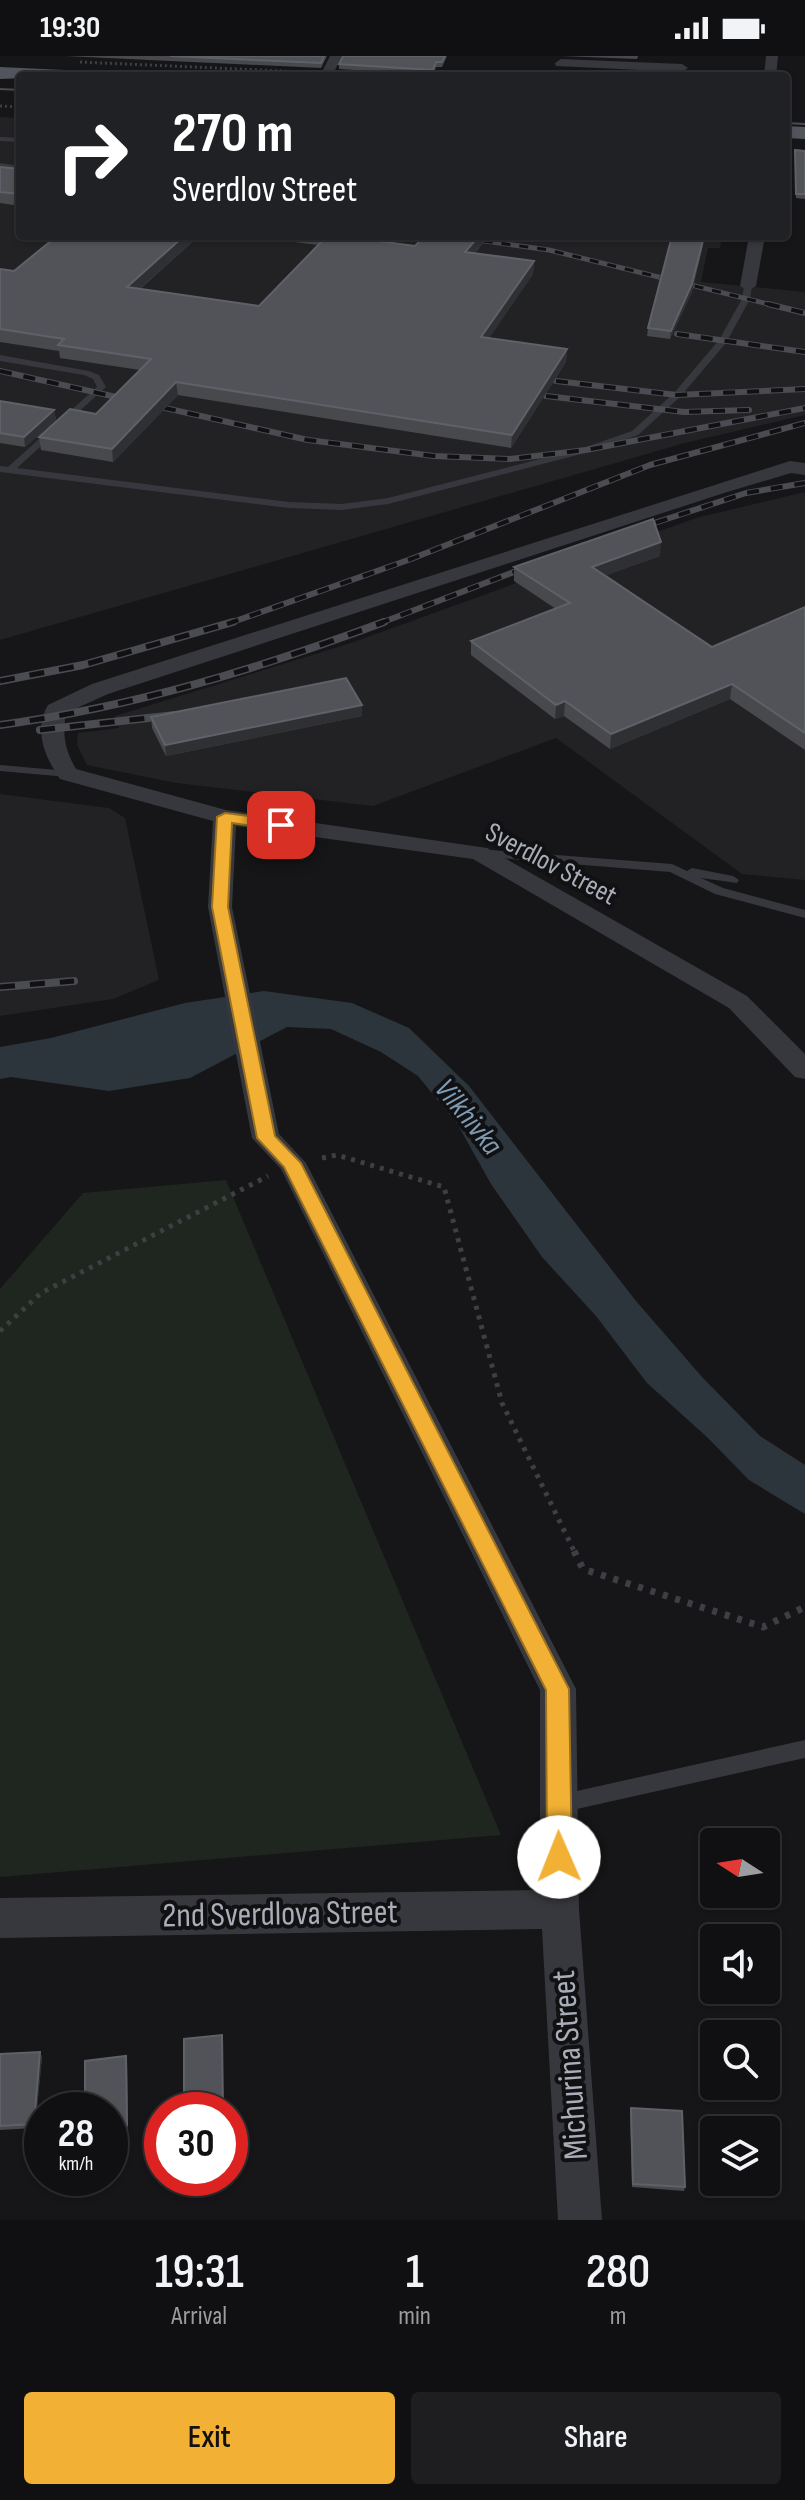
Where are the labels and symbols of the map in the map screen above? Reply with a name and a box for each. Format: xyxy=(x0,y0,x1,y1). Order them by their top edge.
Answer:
pin xyxy=(247,791,315,859)
street label: Sverdlov Street xyxy=(480,816,622,912)
water label: Vilkhivka xyxy=(426,1072,510,1162)
position arrow xyxy=(517,1815,601,1899)
north arrow xyxy=(700,1828,780,1908)
street label: 2nd Sverdlova Street xyxy=(162,1891,398,1937)
street label: Michurina Street xyxy=(543,1969,597,2161)
speed limit sign: 30 xyxy=(144,2092,248,2196)

